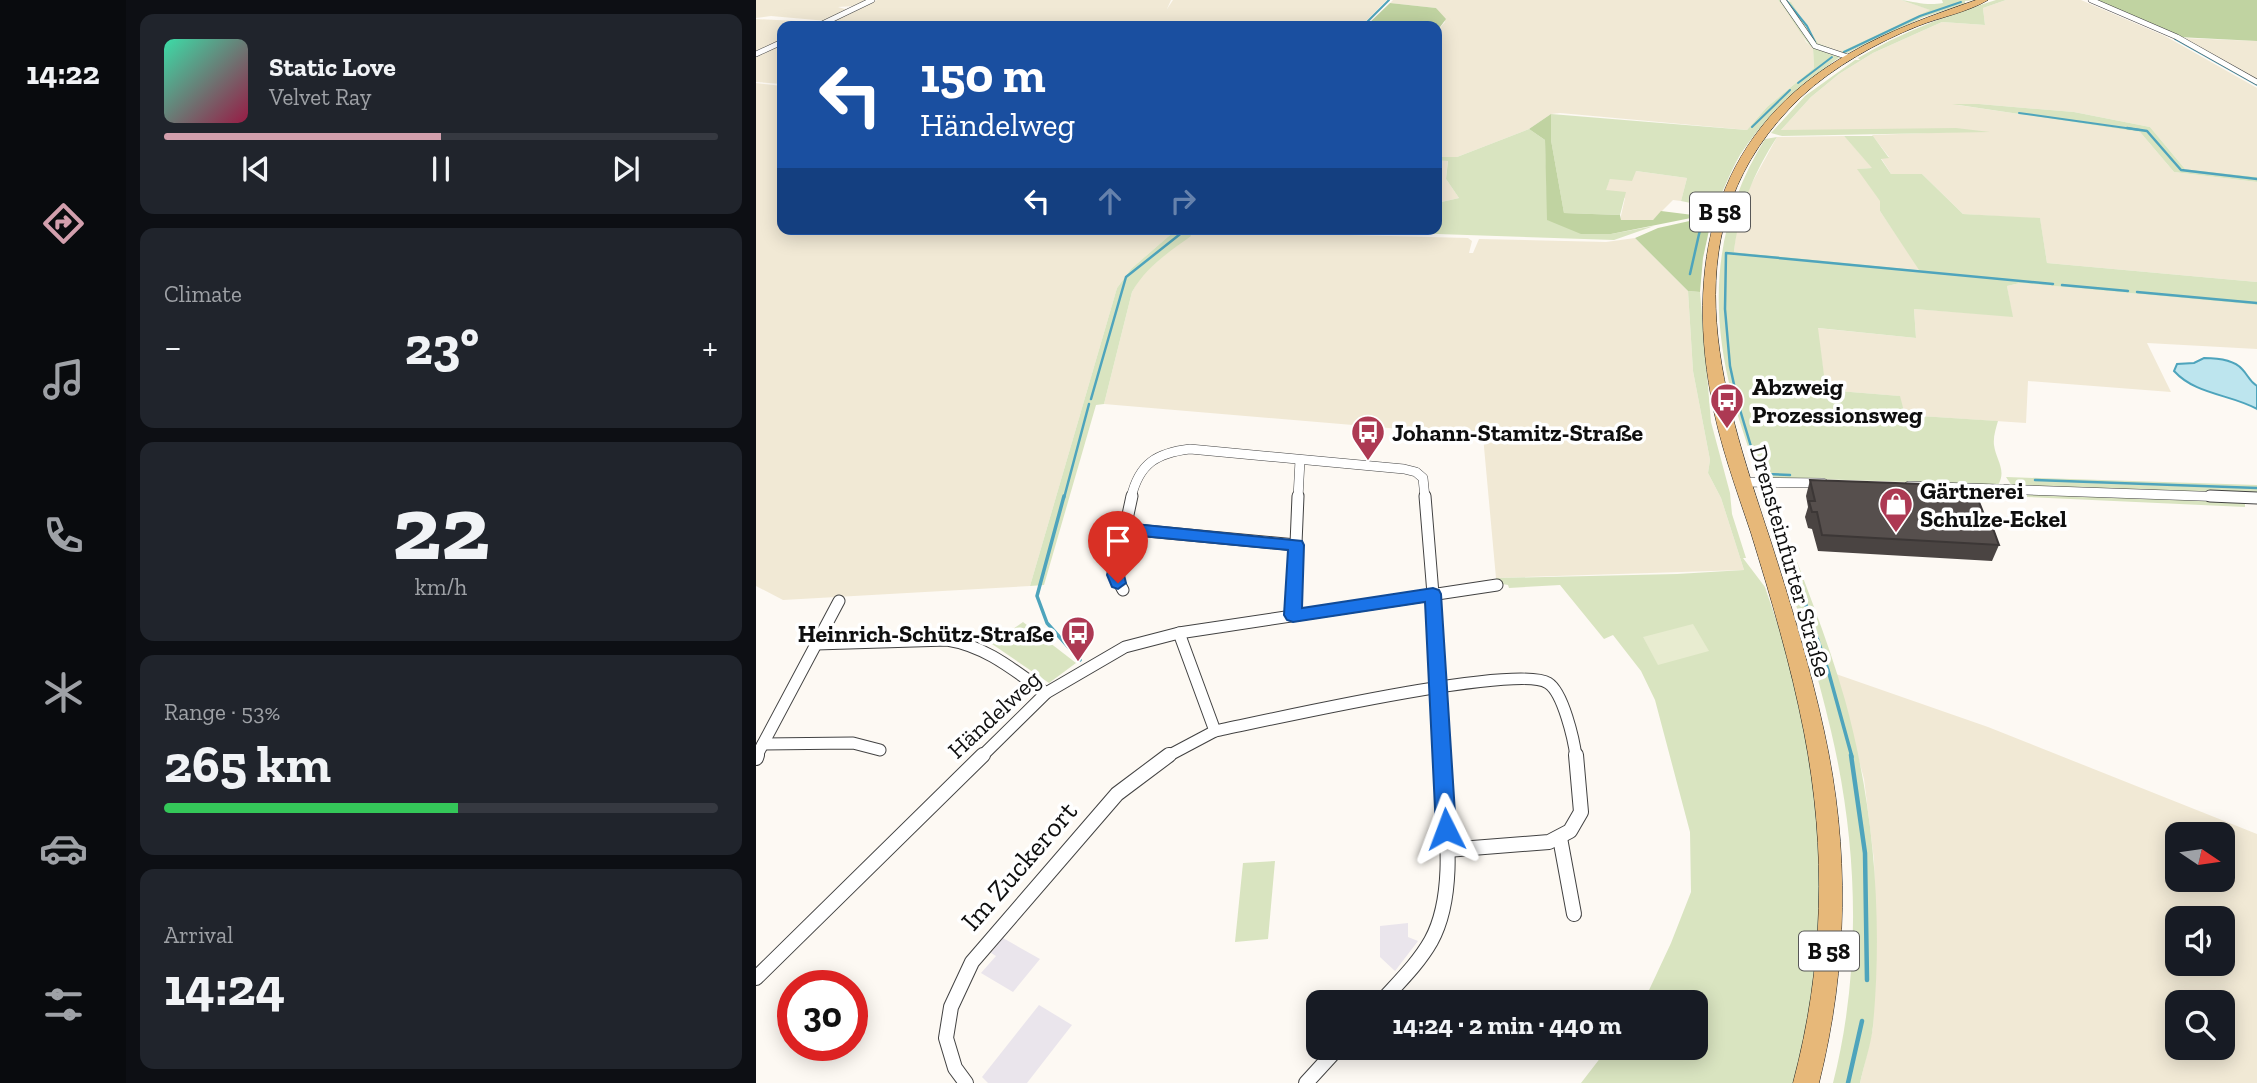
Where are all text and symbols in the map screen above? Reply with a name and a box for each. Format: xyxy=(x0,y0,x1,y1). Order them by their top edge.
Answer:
text: 150 m xyxy=(920,46,1046,105)
icon: left xyxy=(805,49,896,140)
text: Static Love xyxy=(269,51,396,83)
text: 14:22 xyxy=(26,54,100,92)
text: Velvet Ray xyxy=(269,83,371,111)
text: Händelweg xyxy=(920,106,1075,144)
icon: previous xyxy=(237,150,275,188)
icon: pause xyxy=(422,150,460,188)
icon: next xyxy=(607,150,645,188)
icon: left xyxy=(1018,182,1056,220)
icon: ahead xyxy=(1091,182,1129,220)
icon: right xyxy=(1164,182,1202,220)
road number: B 58 xyxy=(1690,192,1750,232)
icon: directions xyxy=(39,199,88,248)
text: Climate xyxy=(164,280,242,308)
text: 23° xyxy=(405,315,479,377)
text: − xyxy=(164,324,182,370)
text: + xyxy=(702,324,718,370)
icon: music xyxy=(39,355,88,404)
place label: Abzweig Prozessionsweg xyxy=(1752,372,1923,429)
bus stop icon: Abzweig Prozessionsweg xyxy=(1708,381,1746,430)
bus stop icon: Johann-Stamitz-Straße xyxy=(1349,413,1387,462)
place label: Johann-Stamitz-Straße xyxy=(1392,418,1644,447)
street label: Drensteinfurter Straße xyxy=(1744,442,1838,680)
text: 22 xyxy=(392,473,490,582)
place label: Gärtnerei Schulze-Eckel xyxy=(1920,476,2067,533)
shop icon: Gärtnerei Schulze-Eckel xyxy=(1877,485,1915,534)
icon: phone xyxy=(39,511,88,560)
pin xyxy=(1088,511,1148,583)
icon: arrive xyxy=(1099,522,1137,560)
text: km/h xyxy=(415,573,467,601)
bus stop icon: Heinrich-Schütz-Straße xyxy=(1059,614,1097,663)
place label: Heinrich-Schütz-Straße xyxy=(798,619,1054,648)
street label: Händelweg xyxy=(942,664,1046,764)
icon: climate xyxy=(39,668,88,717)
text: Range · 53% xyxy=(164,698,280,726)
text: 265 km xyxy=(164,733,331,795)
position arrow xyxy=(1409,792,1483,866)
street label: Im Zuckerort xyxy=(954,794,1084,937)
north arrow xyxy=(2165,822,2235,892)
map controls xyxy=(2165,822,2235,1060)
icon: car xyxy=(39,824,88,873)
button: sound xyxy=(2165,906,2235,976)
text: Arrival xyxy=(164,921,233,949)
road number: B 58 xyxy=(1799,932,1859,970)
text: 14:24 xyxy=(164,956,285,1018)
speed limit sign: 30 xyxy=(777,970,868,1061)
icon: filters xyxy=(39,980,88,1029)
button: search xyxy=(2165,990,2235,1060)
text: 14:24 · 2 min · 440 m xyxy=(1392,1009,1622,1041)

